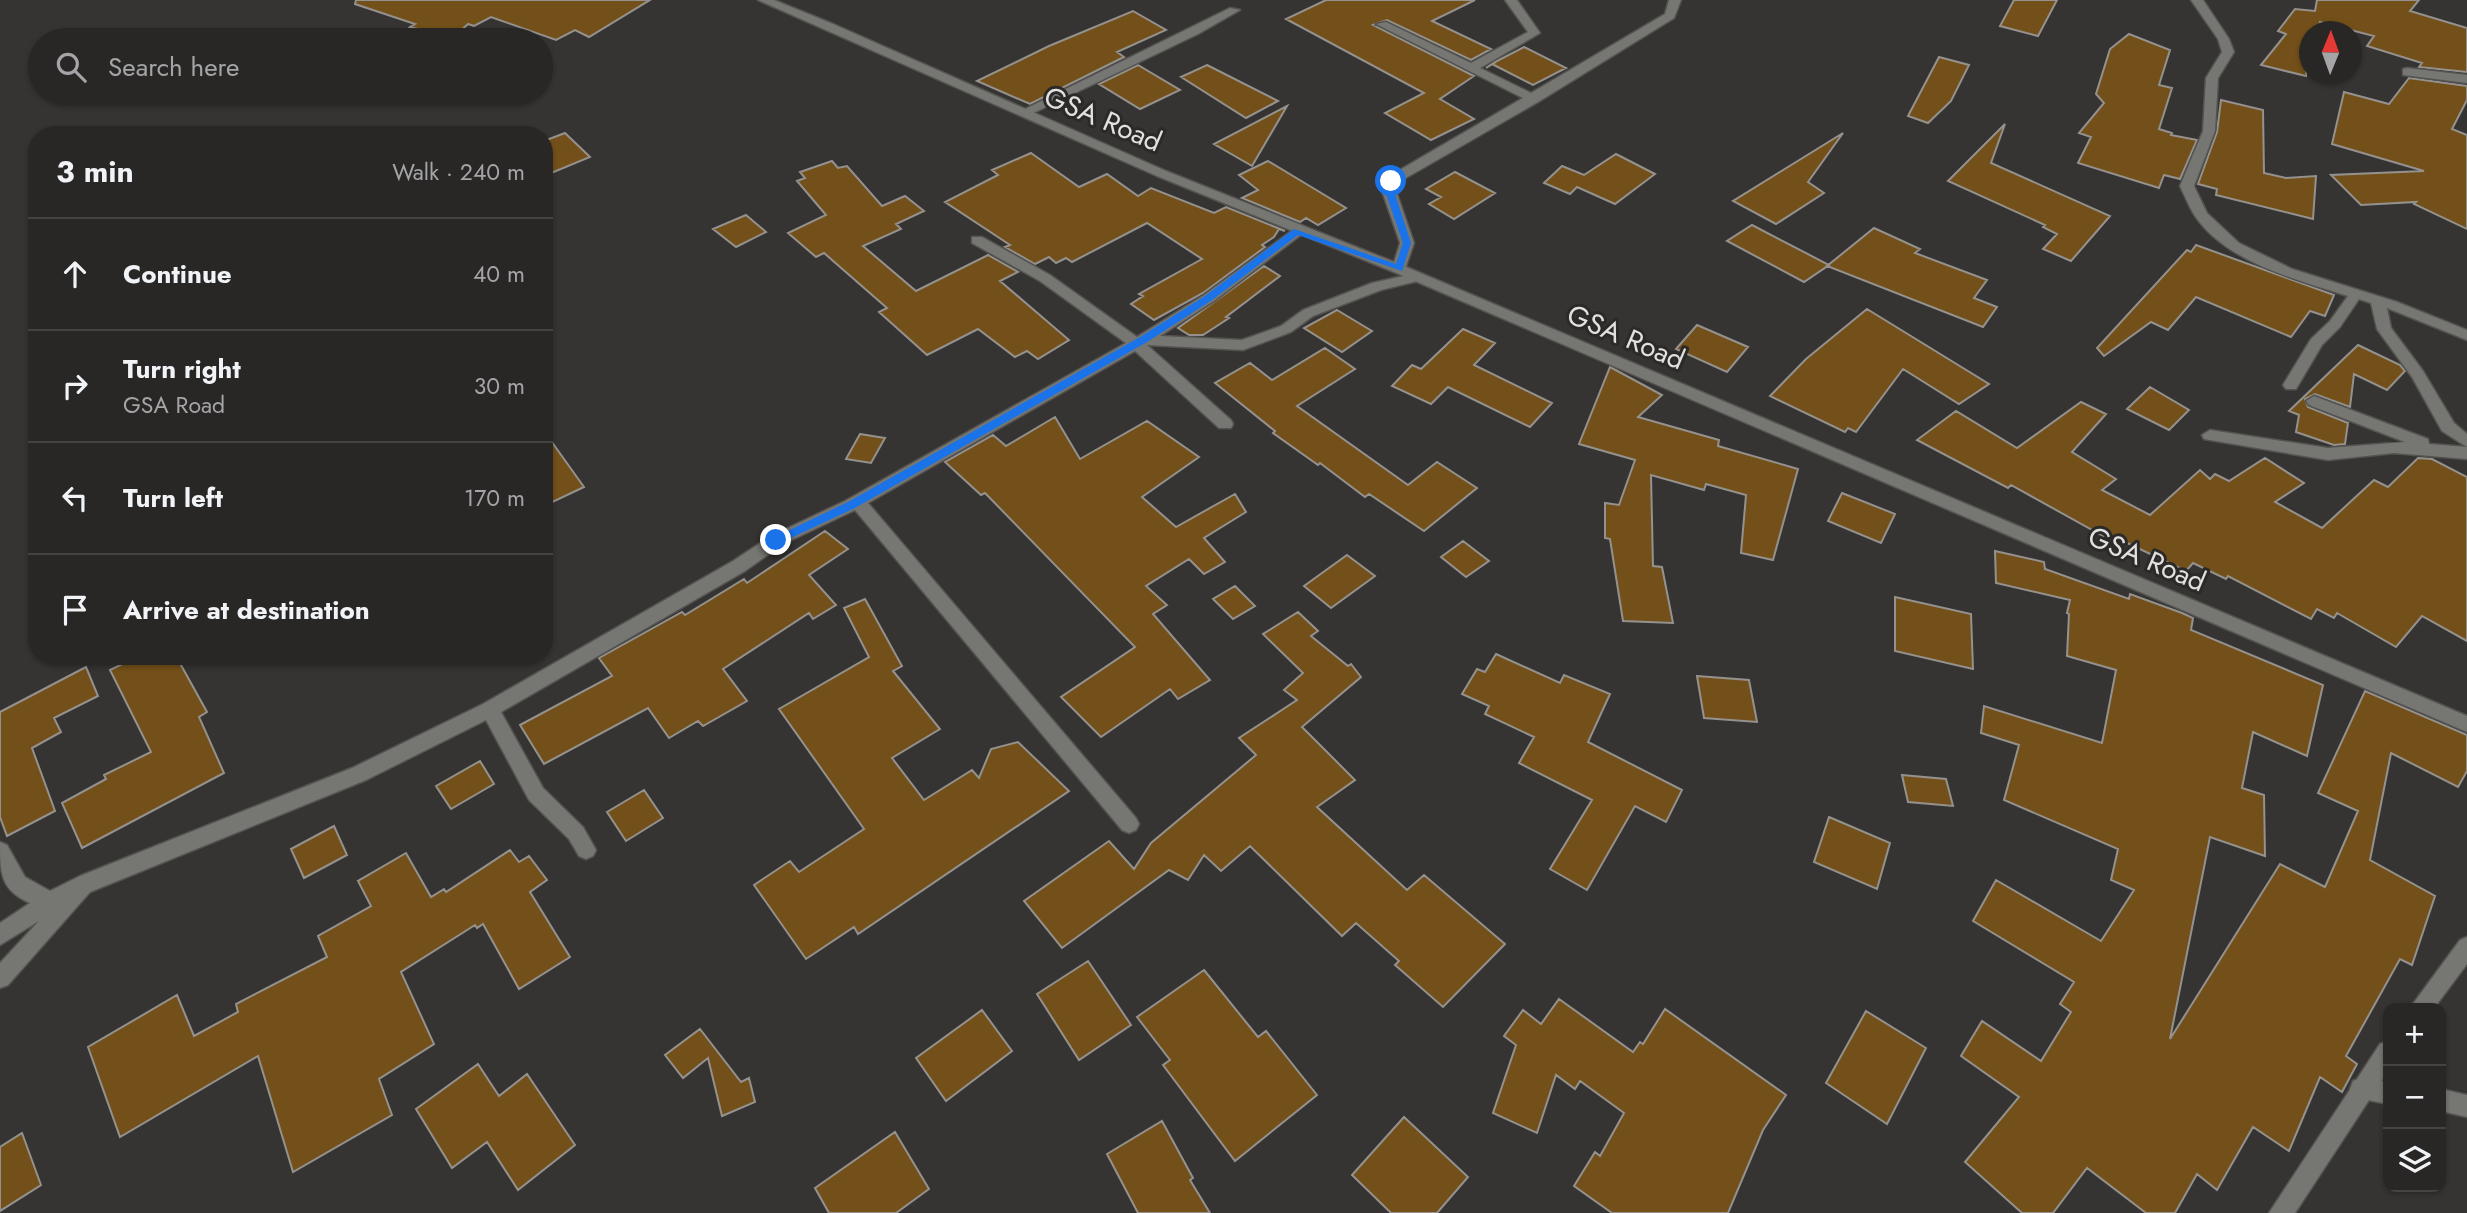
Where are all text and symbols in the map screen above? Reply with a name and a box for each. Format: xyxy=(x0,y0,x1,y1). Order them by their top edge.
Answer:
north arrow xyxy=(2299,21,2362,84)
search box xyxy=(28,28,553,105)
icon: search xyxy=(52,48,90,86)
text: Search here xyxy=(108,48,240,86)
street label: GSA Road xyxy=(1038,76,1168,162)
text: 3 min xyxy=(56,150,134,193)
text: Walk · 240 m xyxy=(392,155,525,189)
route start xyxy=(1375,165,1406,196)
icon: ahead xyxy=(56,255,94,293)
text: Continue xyxy=(123,255,232,293)
text: 40 m xyxy=(473,257,525,291)
street label: GSA Road xyxy=(1561,294,1691,380)
text: Turn right xyxy=(123,350,241,388)
icon: right xyxy=(56,367,94,405)
text: 30 m xyxy=(474,369,525,403)
text: GSA Road xyxy=(123,388,225,422)
icon: left xyxy=(56,479,94,517)
text: Turn left xyxy=(123,479,223,517)
text: 170 m xyxy=(464,481,525,515)
street label: GSA Road xyxy=(2082,516,2212,602)
route end xyxy=(760,524,791,555)
icon: arrive xyxy=(56,591,94,629)
text: Arrive at destination xyxy=(123,591,370,629)
map controls xyxy=(2383,1003,2446,1192)
button: + xyxy=(2383,1003,2446,1066)
button: − xyxy=(2383,1066,2446,1129)
button: layers xyxy=(2383,1129,2446,1192)

